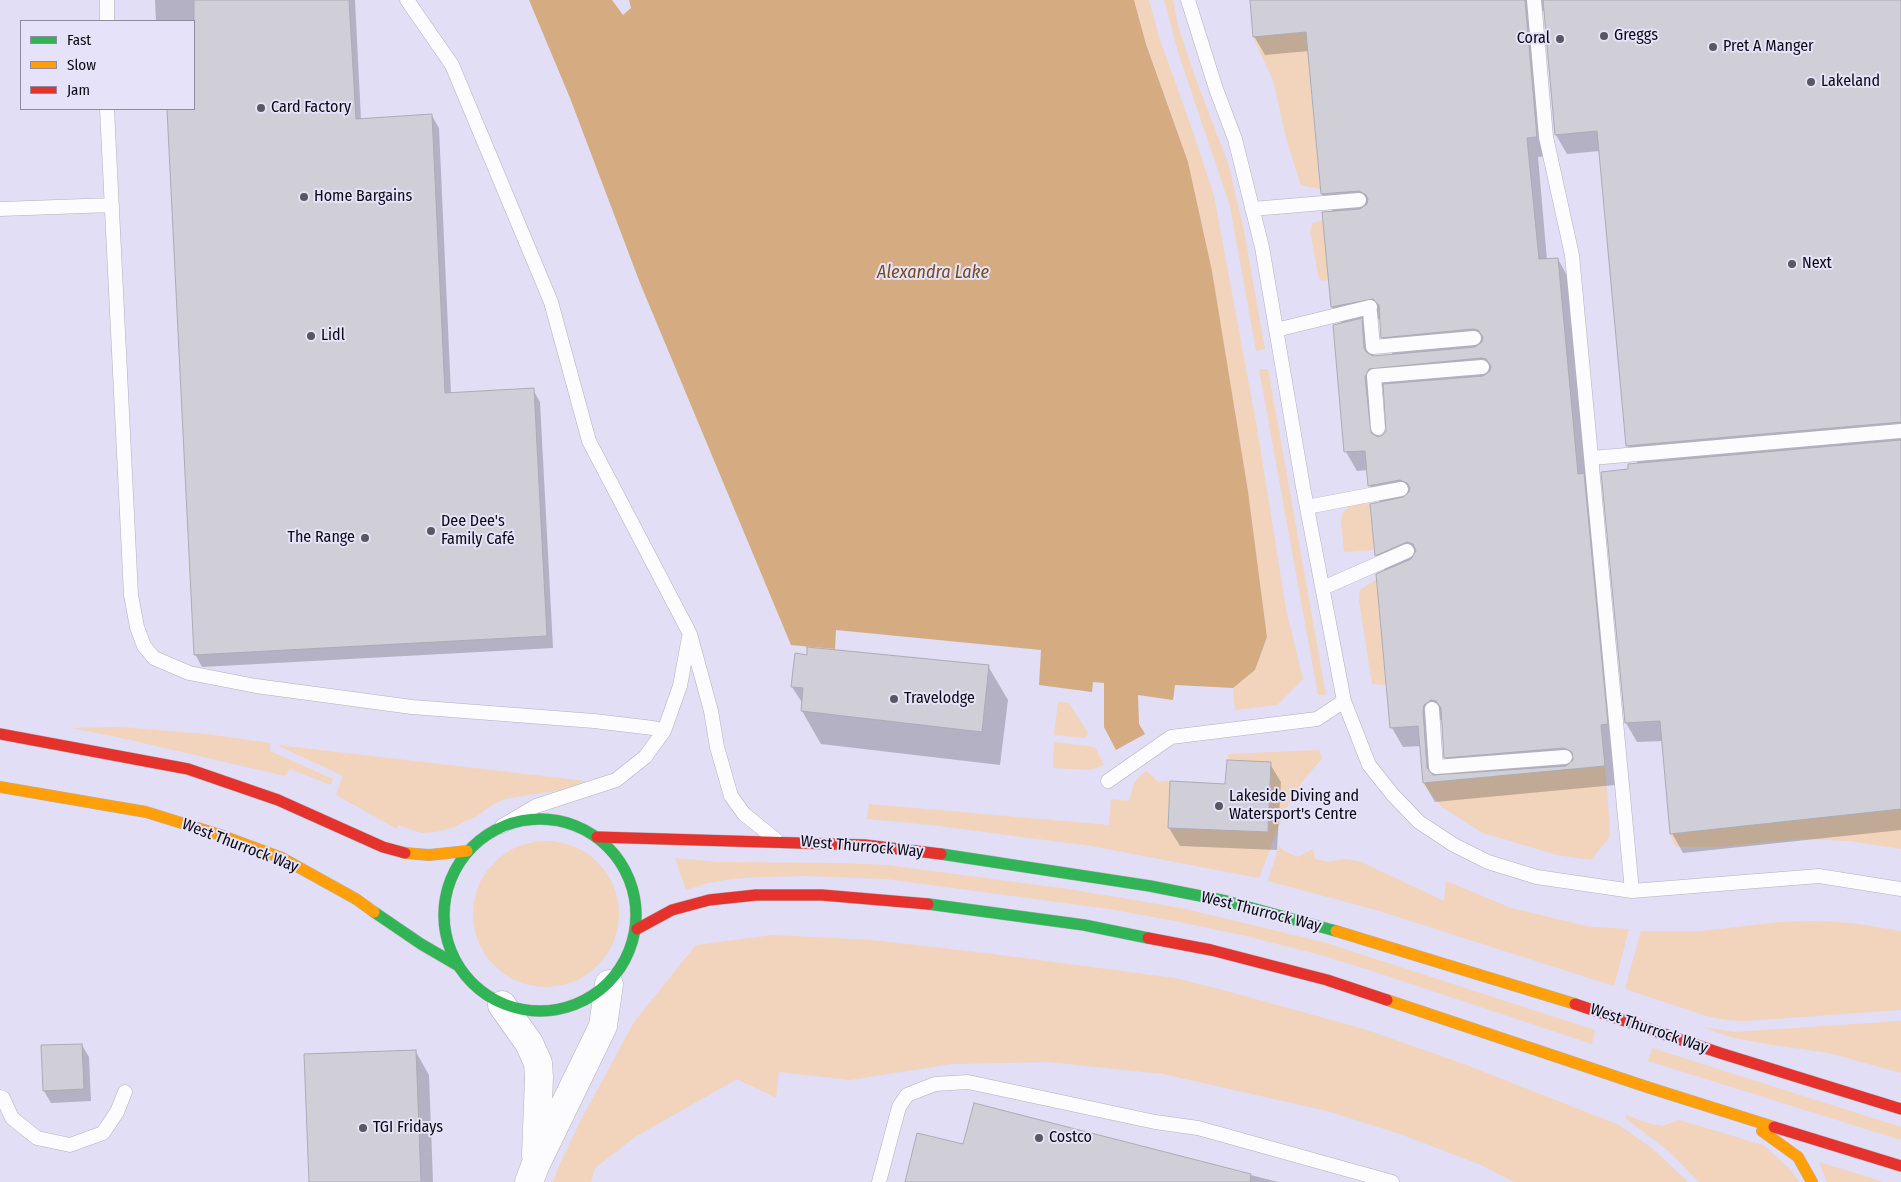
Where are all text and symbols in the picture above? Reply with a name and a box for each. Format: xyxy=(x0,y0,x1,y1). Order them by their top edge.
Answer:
legend xyxy=(20,20,195,110)
place label: Greggs xyxy=(1614,26,1658,46)
place label: Coral xyxy=(1517,29,1550,49)
marker: Greggs xyxy=(1598,30,1610,42)
text: Fast xyxy=(67,31,91,49)
marker: Coral xyxy=(1554,33,1566,45)
place label: Pret A Manger xyxy=(1723,37,1814,57)
marker: Pret A Manger xyxy=(1707,41,1719,53)
text: Slow xyxy=(67,56,96,74)
place label: Lakeland xyxy=(1821,72,1880,92)
marker: Lakeland xyxy=(1805,76,1817,88)
text: Jam xyxy=(67,81,90,99)
place label: Card Factory xyxy=(271,98,351,118)
marker: Card Factory xyxy=(255,102,267,114)
place label: Home Bargains xyxy=(314,187,412,207)
marker: Home Bargains xyxy=(298,191,310,203)
place label: Next xyxy=(1802,254,1832,274)
marker: Next xyxy=(1786,258,1798,270)
water label: Alexandra Lake xyxy=(877,262,989,284)
place label: Lidl xyxy=(321,326,345,346)
marker: Lidl xyxy=(305,330,317,342)
place label: Dee Dee's Family Café xyxy=(441,512,515,550)
marker: Dee Dee's Family Café xyxy=(425,525,437,537)
place label: The Range xyxy=(287,528,355,548)
marker: The Range xyxy=(359,532,371,544)
place label: Travelodge xyxy=(904,689,975,709)
marker: Travelodge xyxy=(888,693,900,705)
place label: Lakeside Diving and Watersport's Centre xyxy=(1229,787,1359,825)
marker: Lakeside Diving and Watersport's Centre xyxy=(1213,800,1225,812)
street label: West Thurrock Way xyxy=(179,815,301,877)
street label: West Thurrock Way xyxy=(800,832,924,862)
street label: West Thurrock Way xyxy=(1199,888,1323,936)
street label: West Thurrock Way xyxy=(1588,1000,1710,1058)
place label: TGI Fridays xyxy=(373,1118,443,1138)
marker: TGI Fridays xyxy=(357,1122,369,1134)
place label: Costco xyxy=(1049,1128,1092,1148)
marker: Costco xyxy=(1033,1132,1045,1144)

